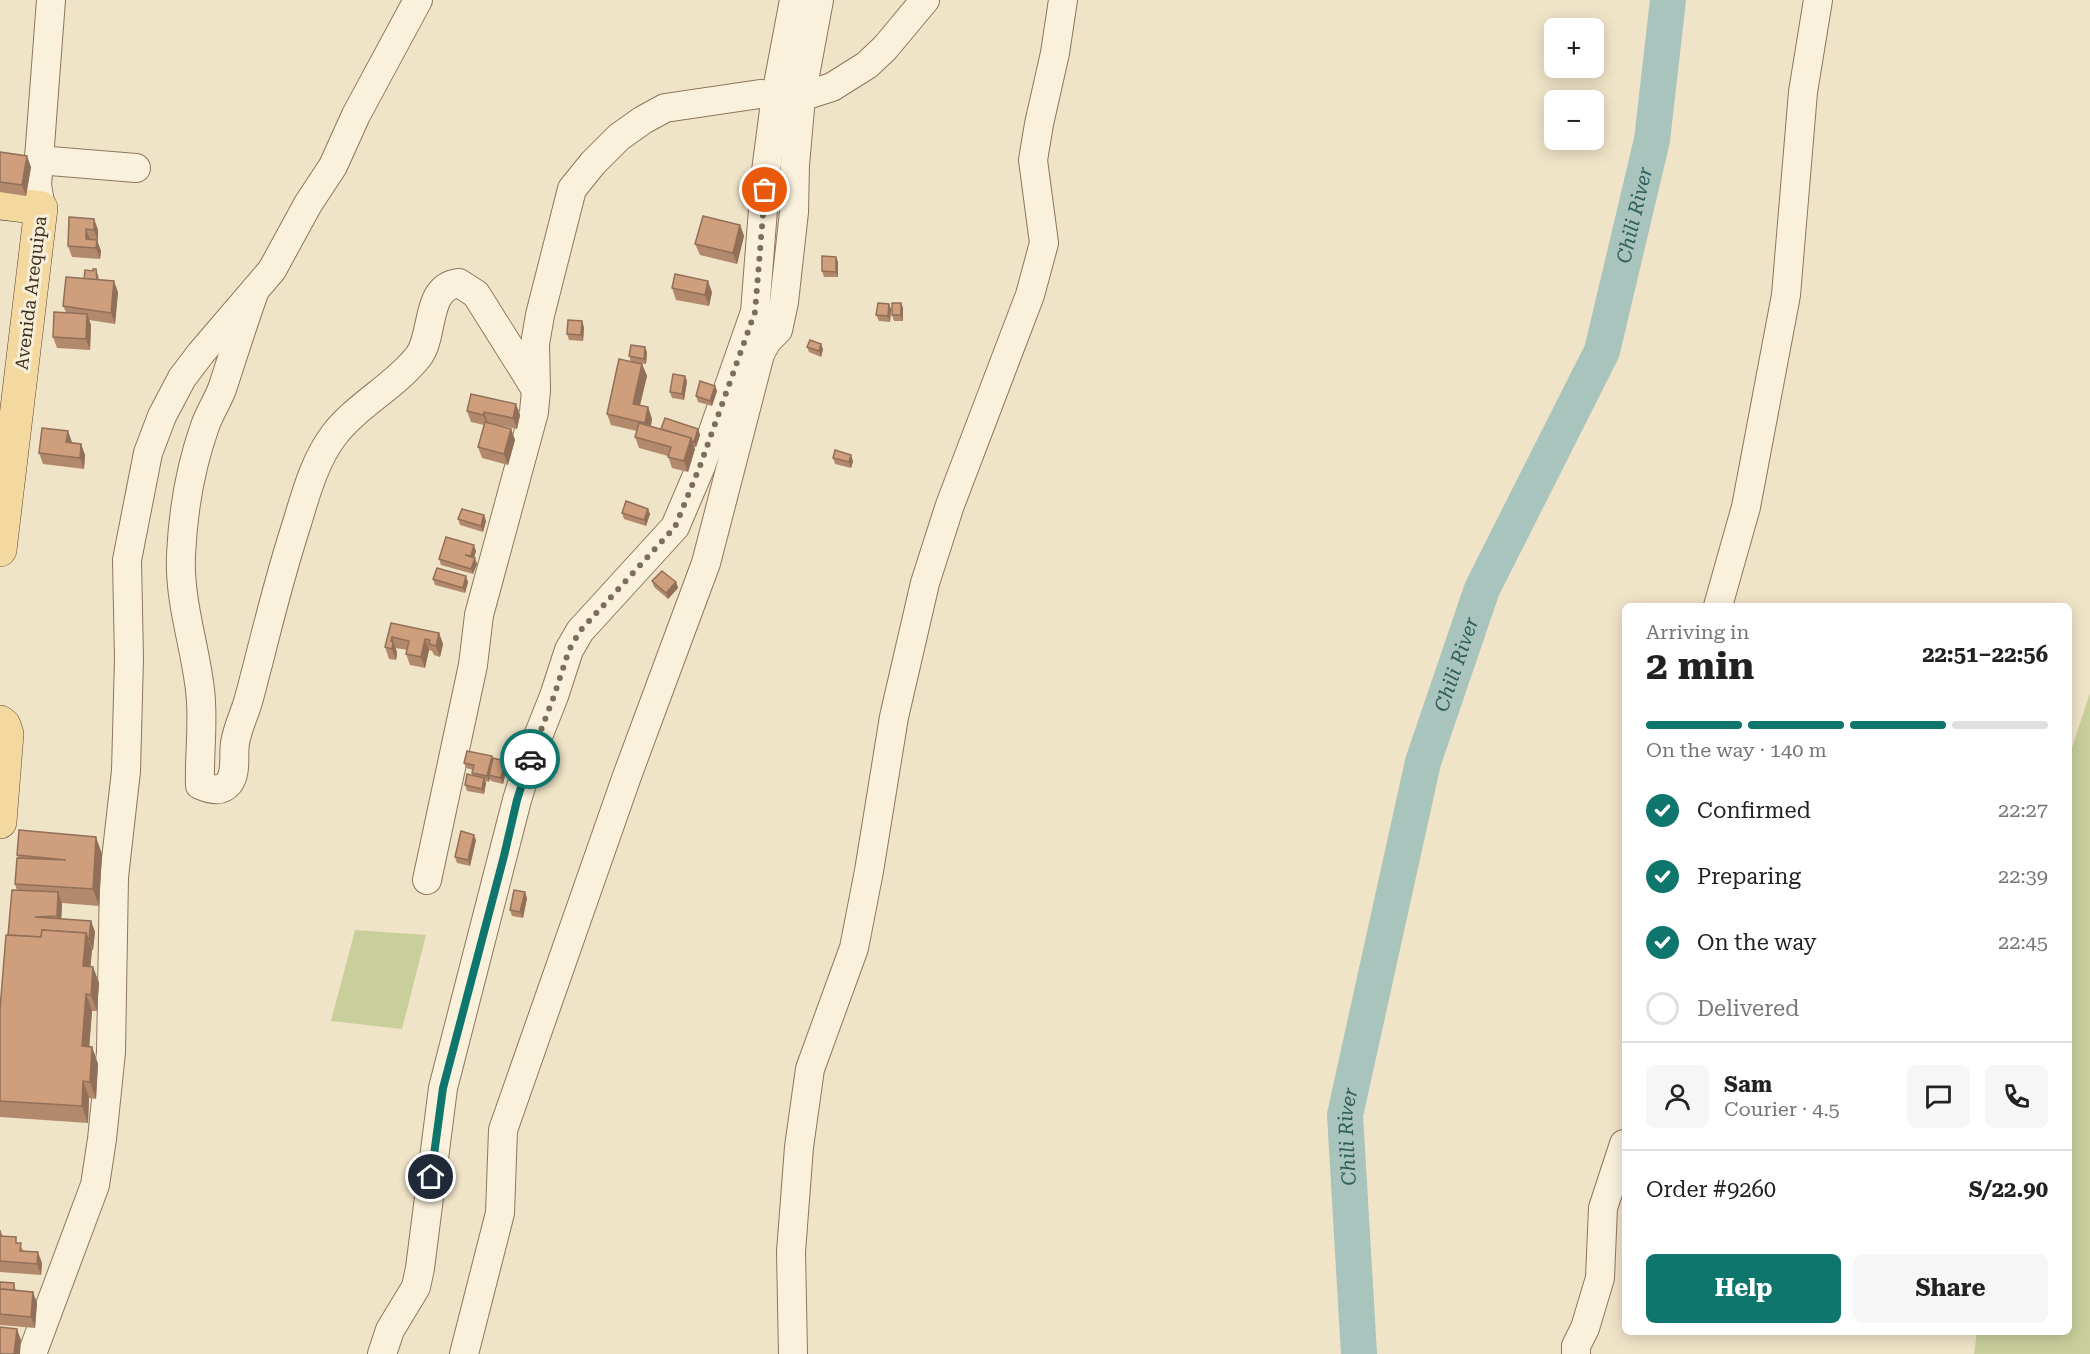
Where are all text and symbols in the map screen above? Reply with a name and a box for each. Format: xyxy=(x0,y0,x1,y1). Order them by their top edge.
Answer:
map controls xyxy=(1544,18,1604,150)
button: + xyxy=(1544,18,1604,78)
button: − xyxy=(1544,90,1604,150)
pin xyxy=(739,164,790,215)
water label: Chili River xyxy=(1611,164,1657,266)
icon: bag xyxy=(748,173,781,206)
street label: Avenida Arequipa xyxy=(11,215,50,371)
water label: Chili River xyxy=(1429,613,1484,715)
text: Arriving in xyxy=(1646,620,1749,644)
text: 22:51–22:56 xyxy=(1922,642,2048,667)
text: 2 min xyxy=(1646,643,1754,689)
courier xyxy=(500,729,560,789)
text: On the way · 140 m xyxy=(1646,738,1827,762)
icon: car xyxy=(514,743,547,776)
icon: check xyxy=(1646,794,1679,827)
text: Confirmed xyxy=(1697,798,1811,823)
text: 22:27 xyxy=(1998,798,2048,822)
icon: check xyxy=(1646,860,1679,893)
text: Preparing xyxy=(1697,864,1801,889)
text: 22:39 xyxy=(1998,864,2048,888)
icon: check xyxy=(1646,926,1679,959)
text: On the way xyxy=(1697,930,1817,955)
text: 22:45 xyxy=(1998,930,2048,954)
text: Delivered xyxy=(1697,996,1799,1021)
button: person xyxy=(1646,1065,1709,1128)
button: chat xyxy=(1907,1065,1970,1128)
button: phone xyxy=(1985,1065,2048,1128)
text: Sam xyxy=(1724,1072,1772,1097)
water label: Chili River xyxy=(1333,1085,1363,1186)
text: Courier · 4.5 xyxy=(1724,1097,1840,1121)
pin xyxy=(405,1151,456,1202)
icon: home xyxy=(414,1160,447,1193)
text: Order #9260 xyxy=(1646,1177,1776,1202)
text: S/22.90 xyxy=(1969,1177,2048,1202)
button: Help xyxy=(1646,1254,1841,1323)
button: Share xyxy=(1853,1254,2048,1323)

